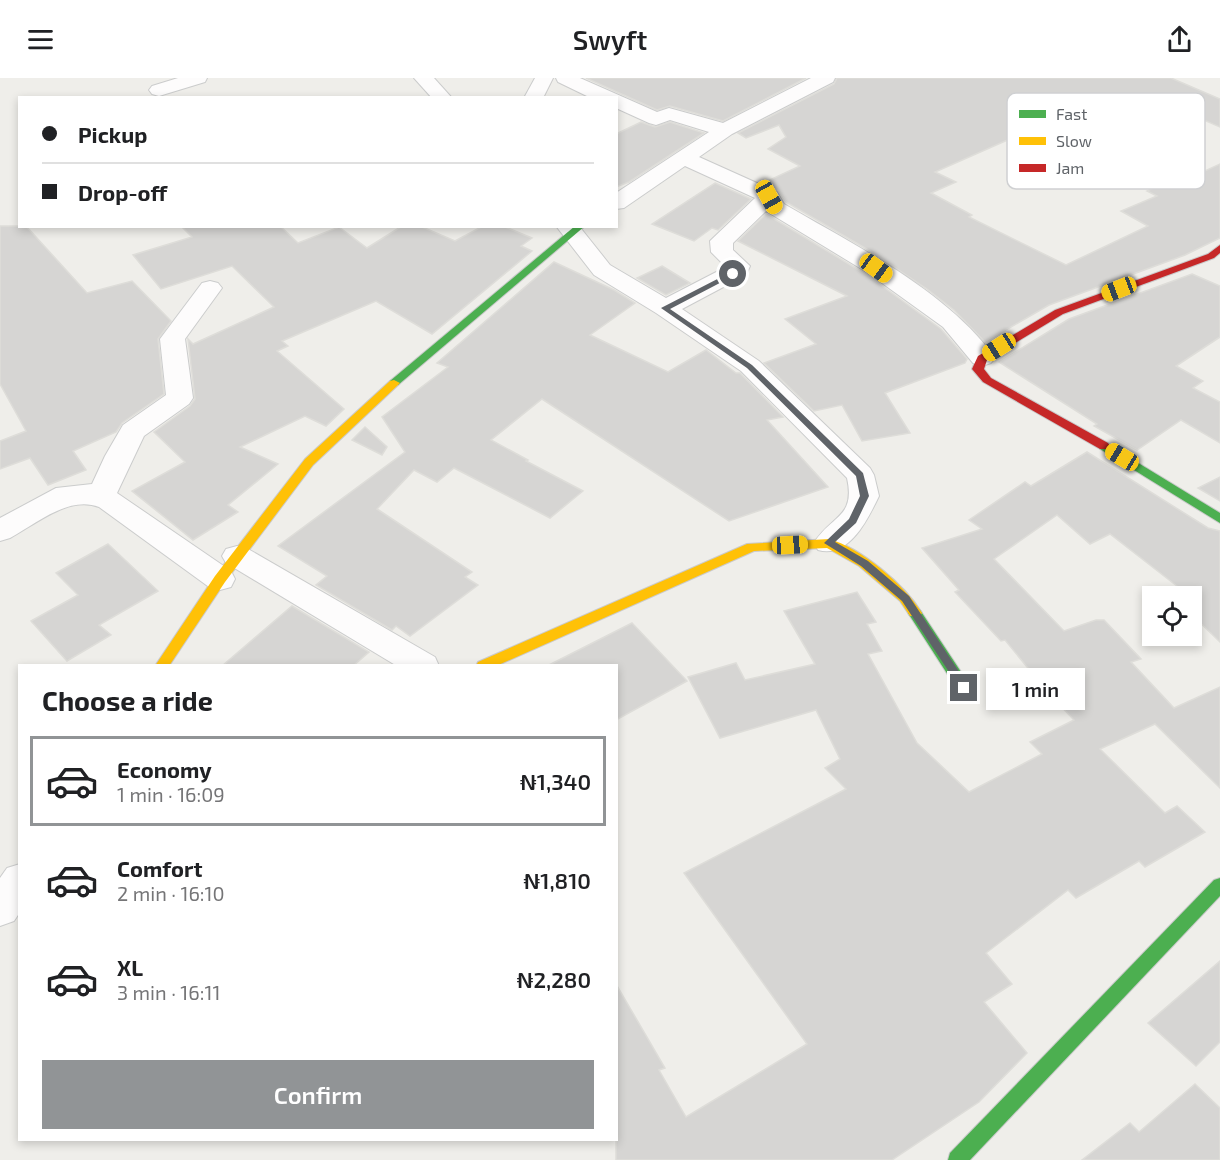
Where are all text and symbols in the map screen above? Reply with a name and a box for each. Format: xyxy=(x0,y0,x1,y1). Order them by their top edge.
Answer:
icon: menu xyxy=(24,23,57,56)
text: Swyft xyxy=(573,23,647,55)
icon: share xyxy=(1163,23,1196,56)
legend xyxy=(1007,93,1205,189)
text: Fast xyxy=(1056,104,1087,123)
text: Pickup xyxy=(78,121,147,147)
text: Slow xyxy=(1056,131,1092,150)
text: Jam xyxy=(1056,158,1084,177)
car xyxy=(752,177,786,217)
text: Drop-off xyxy=(78,179,167,205)
car xyxy=(856,250,896,286)
route start xyxy=(719,260,746,287)
car xyxy=(1099,274,1139,304)
car xyxy=(979,330,1019,364)
car xyxy=(1102,440,1142,474)
car xyxy=(772,535,808,555)
map controls xyxy=(1142,586,1202,646)
button: locate xyxy=(1142,586,1202,646)
callout: 1 min xyxy=(985,667,1084,709)
route end xyxy=(950,674,977,701)
text: 1 min xyxy=(1012,677,1059,701)
text: Choose a ride xyxy=(42,684,213,716)
icon: car xyxy=(45,754,99,808)
text: Economy xyxy=(117,756,212,782)
text: ₦1,340 xyxy=(520,768,591,794)
text: 1 min · 16:09 xyxy=(117,782,225,806)
icon: car xyxy=(45,853,99,907)
text: Comfort xyxy=(117,855,202,881)
text: ₦1,810 xyxy=(523,867,591,893)
text: 2 min · 16:10 xyxy=(117,881,225,905)
icon: car xyxy=(45,952,99,1006)
text: XL xyxy=(117,954,143,980)
text: ₦2,280 xyxy=(516,966,591,992)
text: 3 min · 16:11 xyxy=(117,980,220,1004)
button: Confirm xyxy=(42,1060,594,1129)

